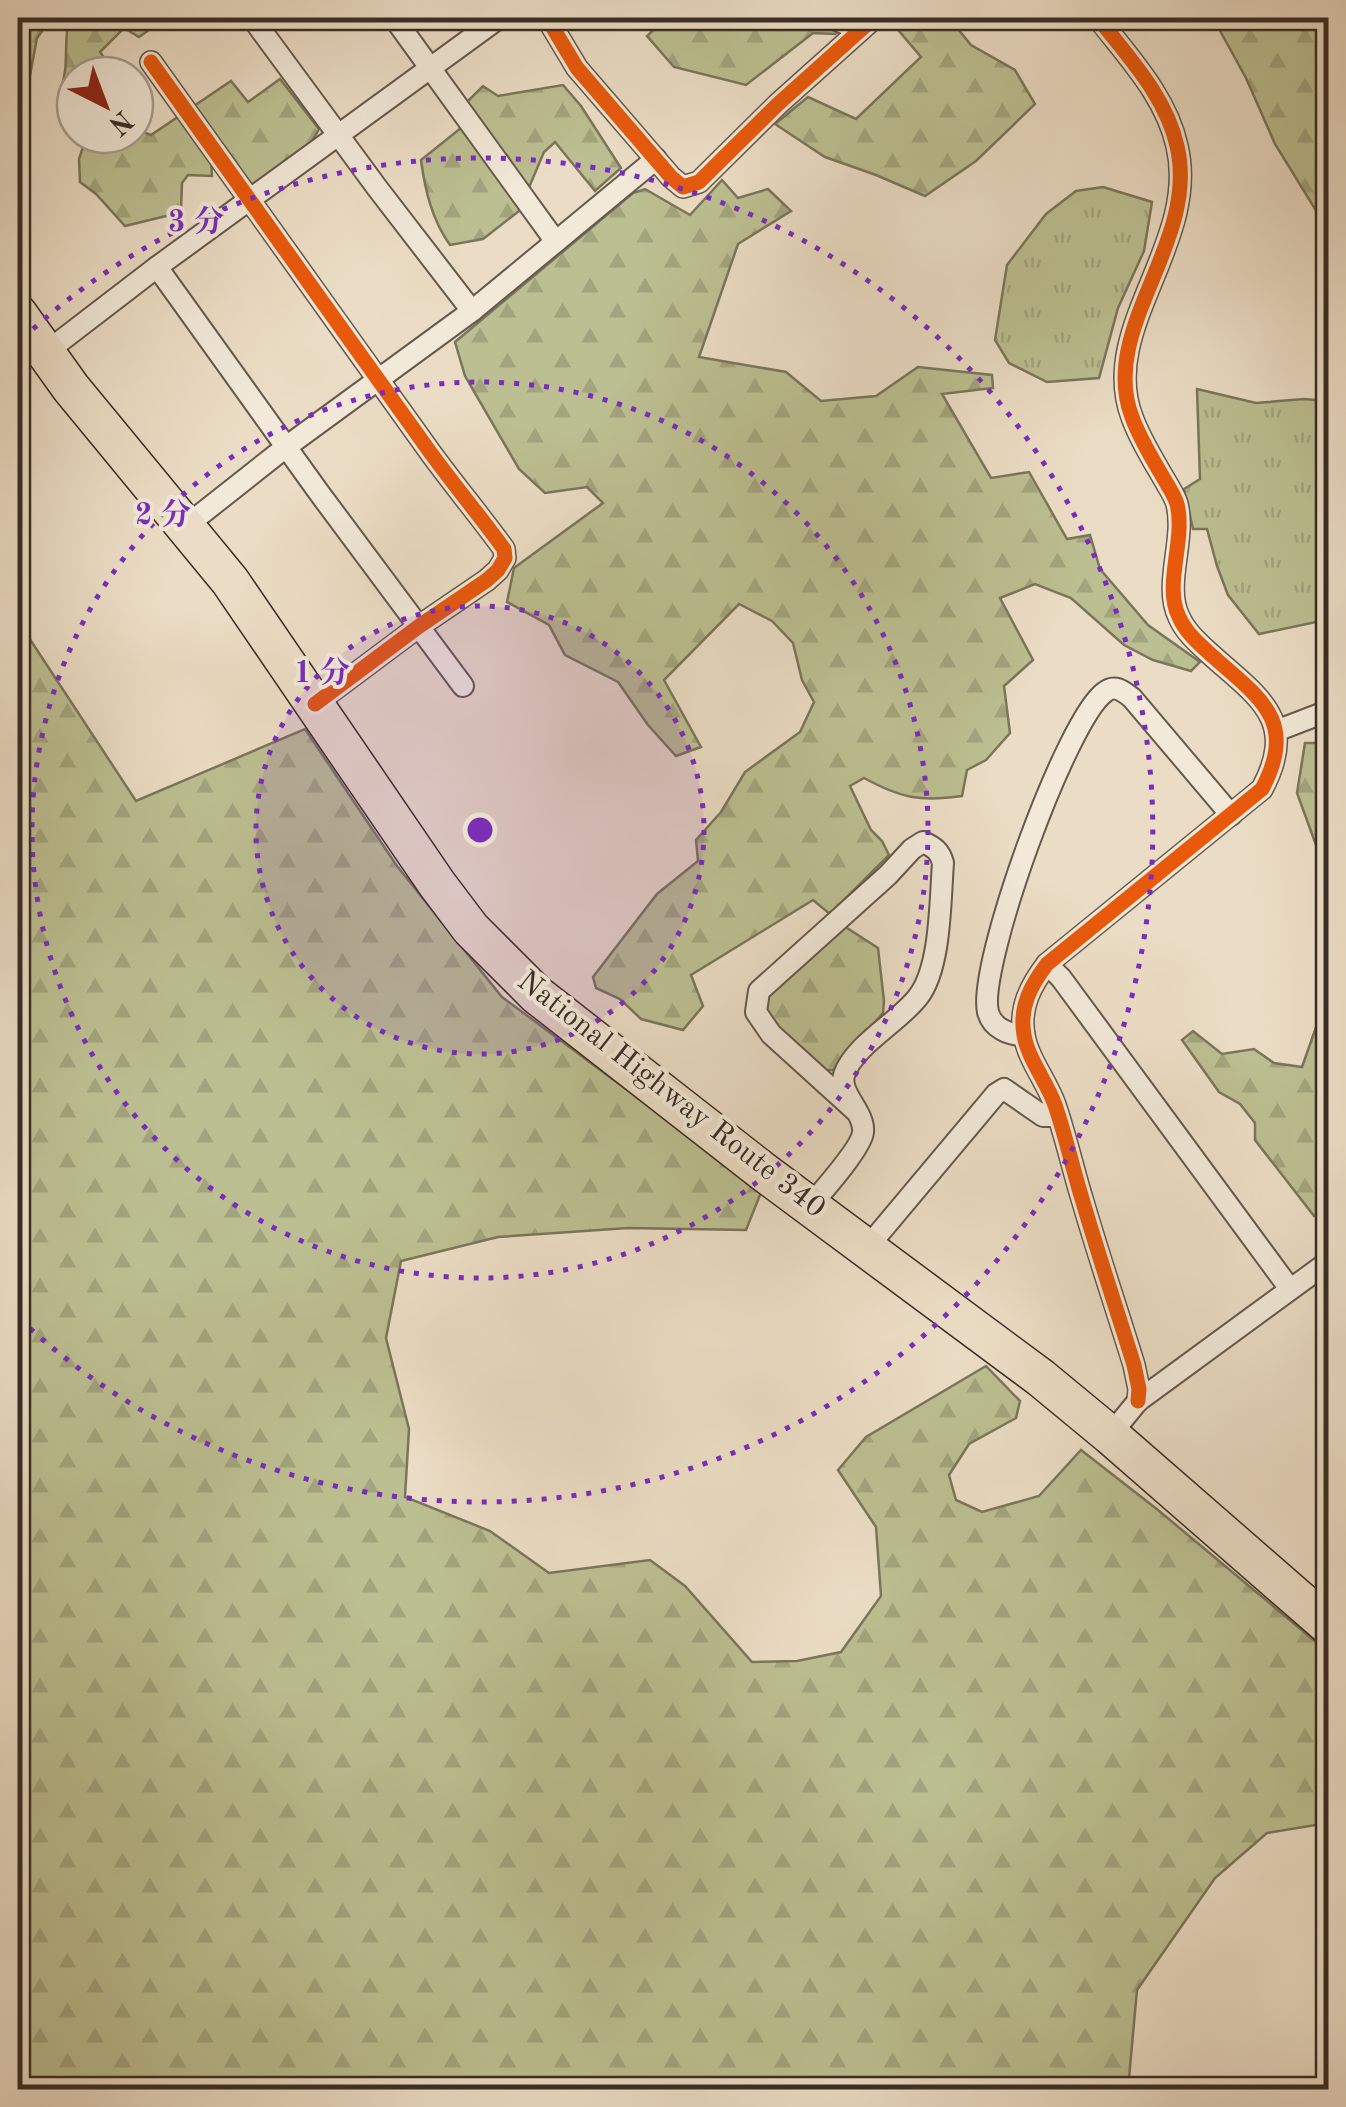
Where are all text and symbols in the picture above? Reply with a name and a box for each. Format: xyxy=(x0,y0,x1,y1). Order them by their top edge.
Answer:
north arrow xyxy=(55,55,155,155)
text: N xyxy=(102,104,137,139)
text: 3 分 xyxy=(168,205,224,238)
text: 2 分 xyxy=(135,498,191,531)
text: 1 分 xyxy=(294,656,350,689)
centre of rings xyxy=(462,812,498,848)
street label: National Highway Route 340 xyxy=(511,966,831,1224)

